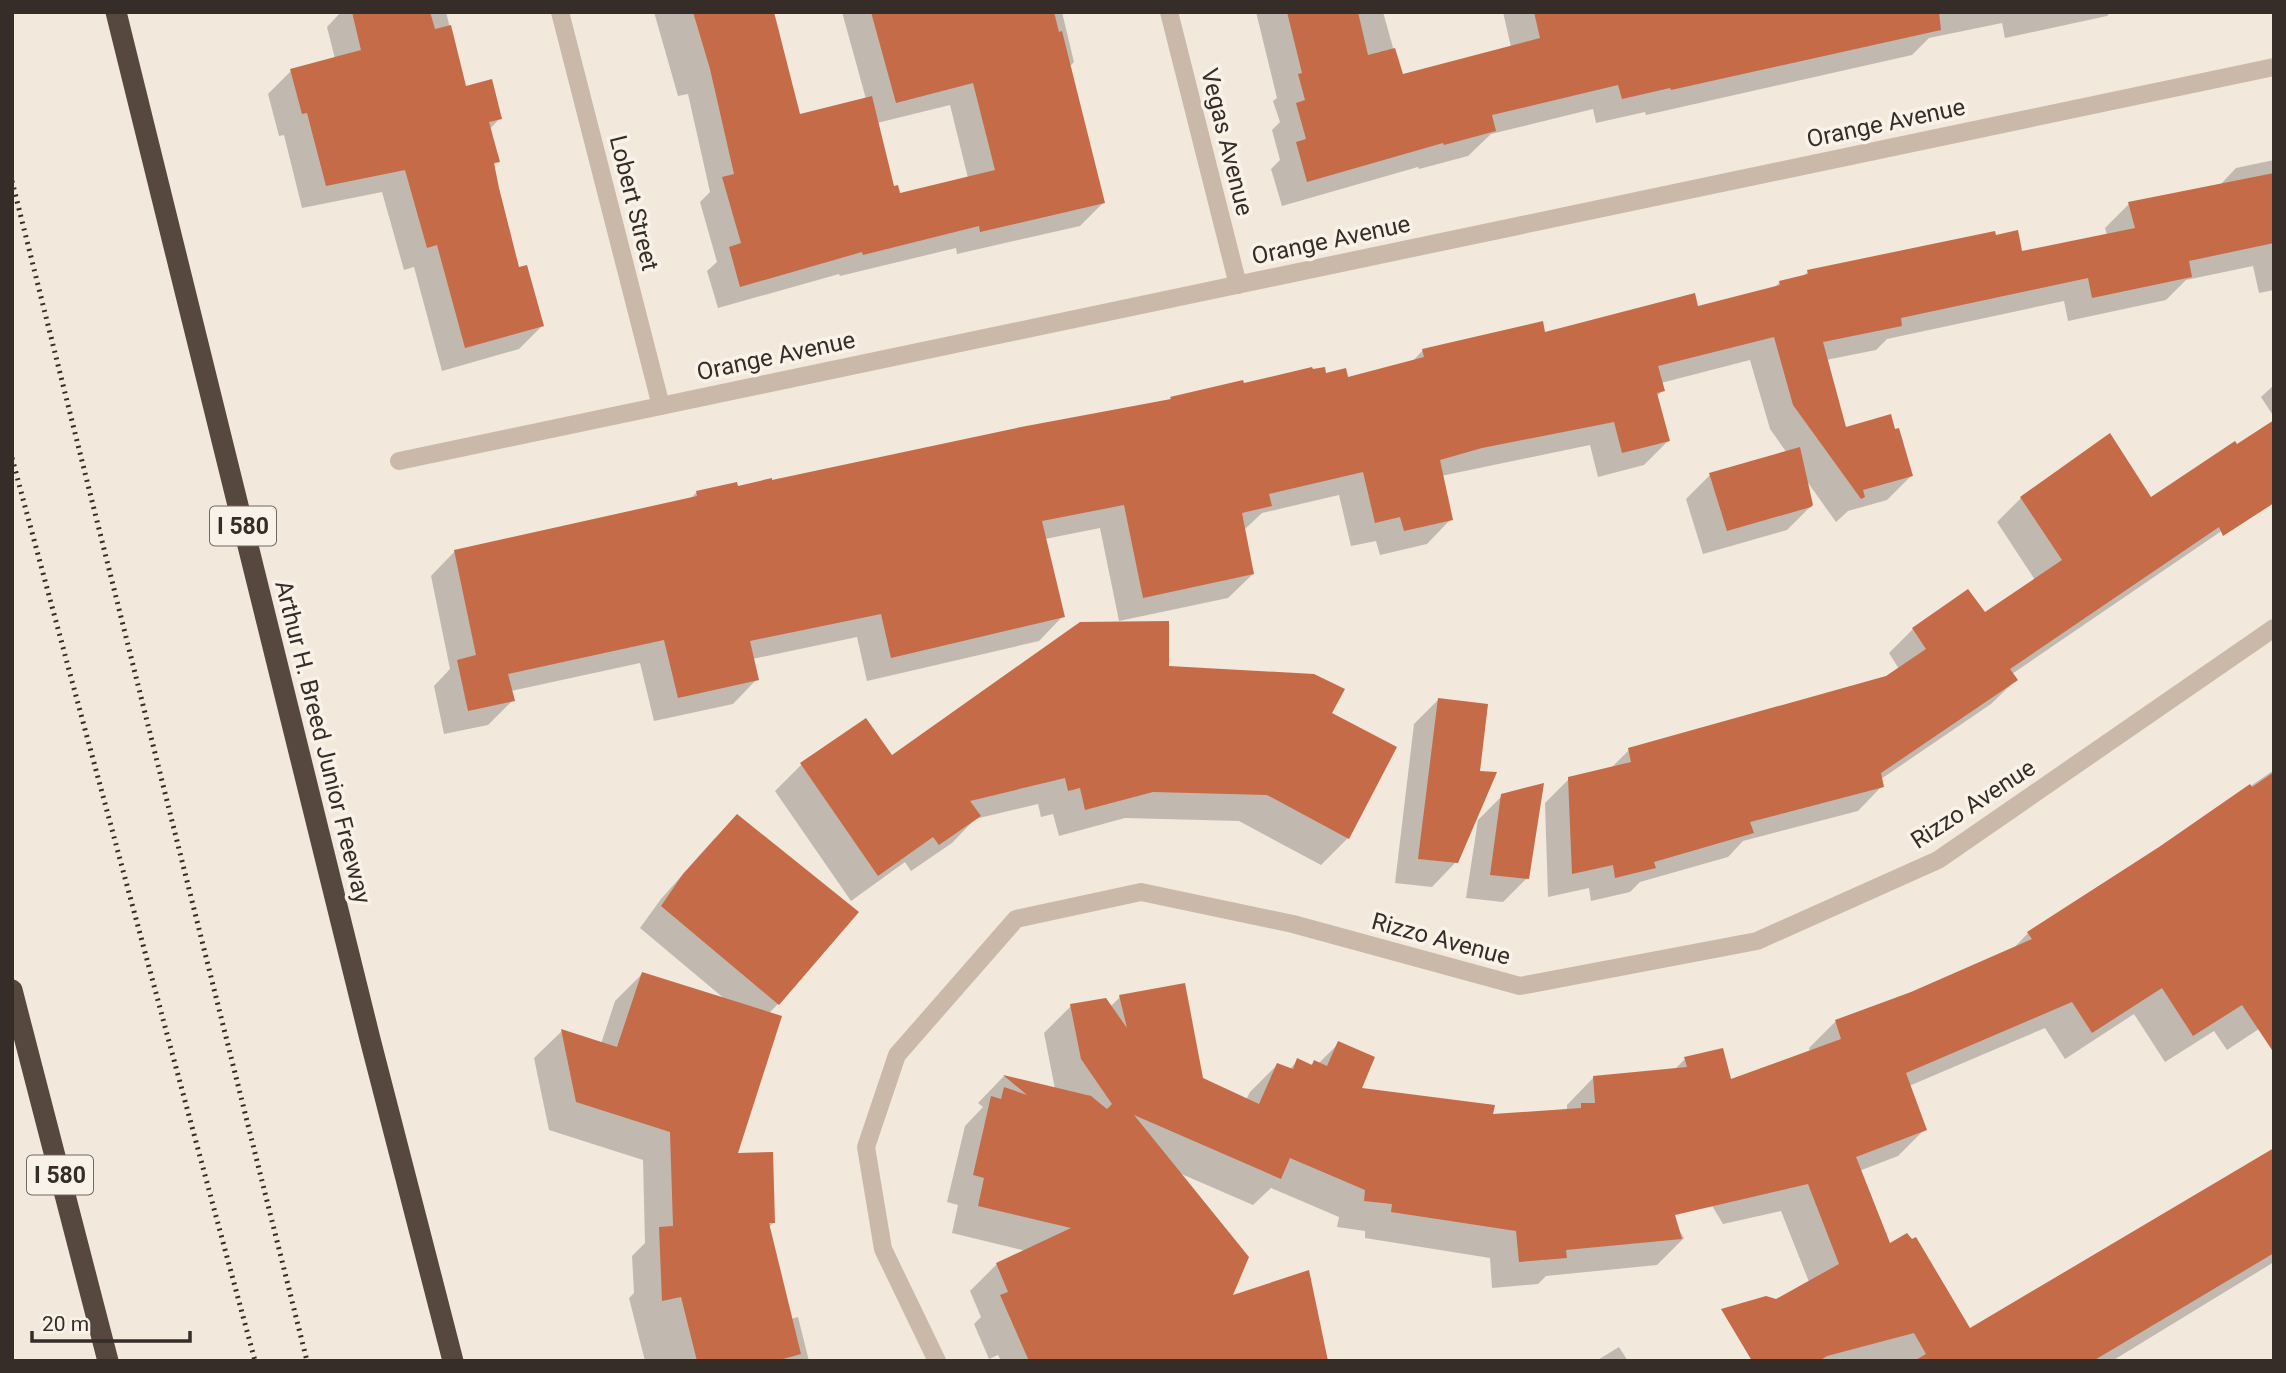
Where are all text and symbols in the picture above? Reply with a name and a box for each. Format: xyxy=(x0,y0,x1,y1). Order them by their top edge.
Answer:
street label: Vegas Avenue xyxy=(1195,65,1259,219)
street label: Orange Avenue xyxy=(1804,93,1968,153)
street label: Lobert Street xyxy=(604,132,664,274)
street label: Orange Avenue xyxy=(1249,210,1413,270)
street label: Orange Avenue xyxy=(694,326,858,386)
road number: I 580 xyxy=(210,506,276,546)
street label: Arthur H. Breed Junior Freeway xyxy=(269,578,377,907)
street label: Rizzo Avenue xyxy=(1906,753,2040,855)
street label: Rizzo Avenue xyxy=(1369,907,1513,971)
road number: I 580 xyxy=(27,1156,93,1194)
scale bar xyxy=(32,1300,189,1344)
text: 20 m xyxy=(42,1312,89,1336)

